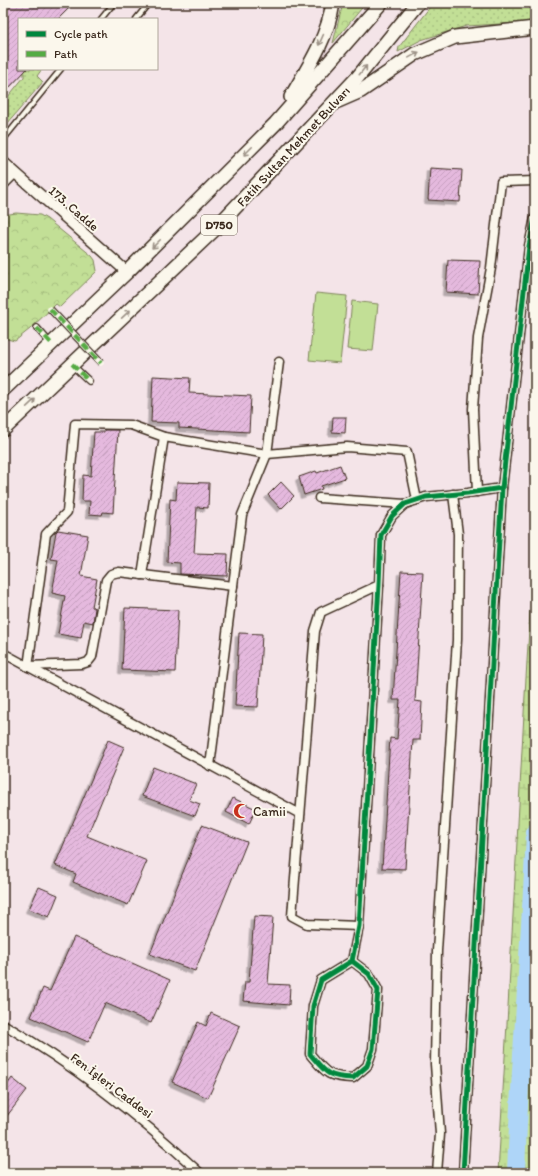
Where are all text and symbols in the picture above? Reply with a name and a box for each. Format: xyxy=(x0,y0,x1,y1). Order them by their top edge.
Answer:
legend xyxy=(18,18,158,70)
text: Cycle path xyxy=(54,27,108,41)
one-way arrow xyxy=(317,34,324,46)
text: Path xyxy=(54,47,77,61)
one-way arrow xyxy=(408,51,420,58)
one-way arrow xyxy=(359,65,367,76)
street label: Fatih Sultan Mehmet Bulvarı xyxy=(234,83,353,209)
one-way arrow xyxy=(243,146,253,156)
street label: 173. Cadde xyxy=(46,183,102,234)
road number: D750 xyxy=(201,215,237,235)
one-way arrow xyxy=(151,239,161,248)
one-way arrow xyxy=(121,309,131,318)
one-way arrow xyxy=(26,398,36,408)
mosque icon: Camii xyxy=(232,802,250,820)
place label: Camii xyxy=(253,804,286,819)
street label: Fen İşleri Caddesi xyxy=(68,1050,156,1121)

